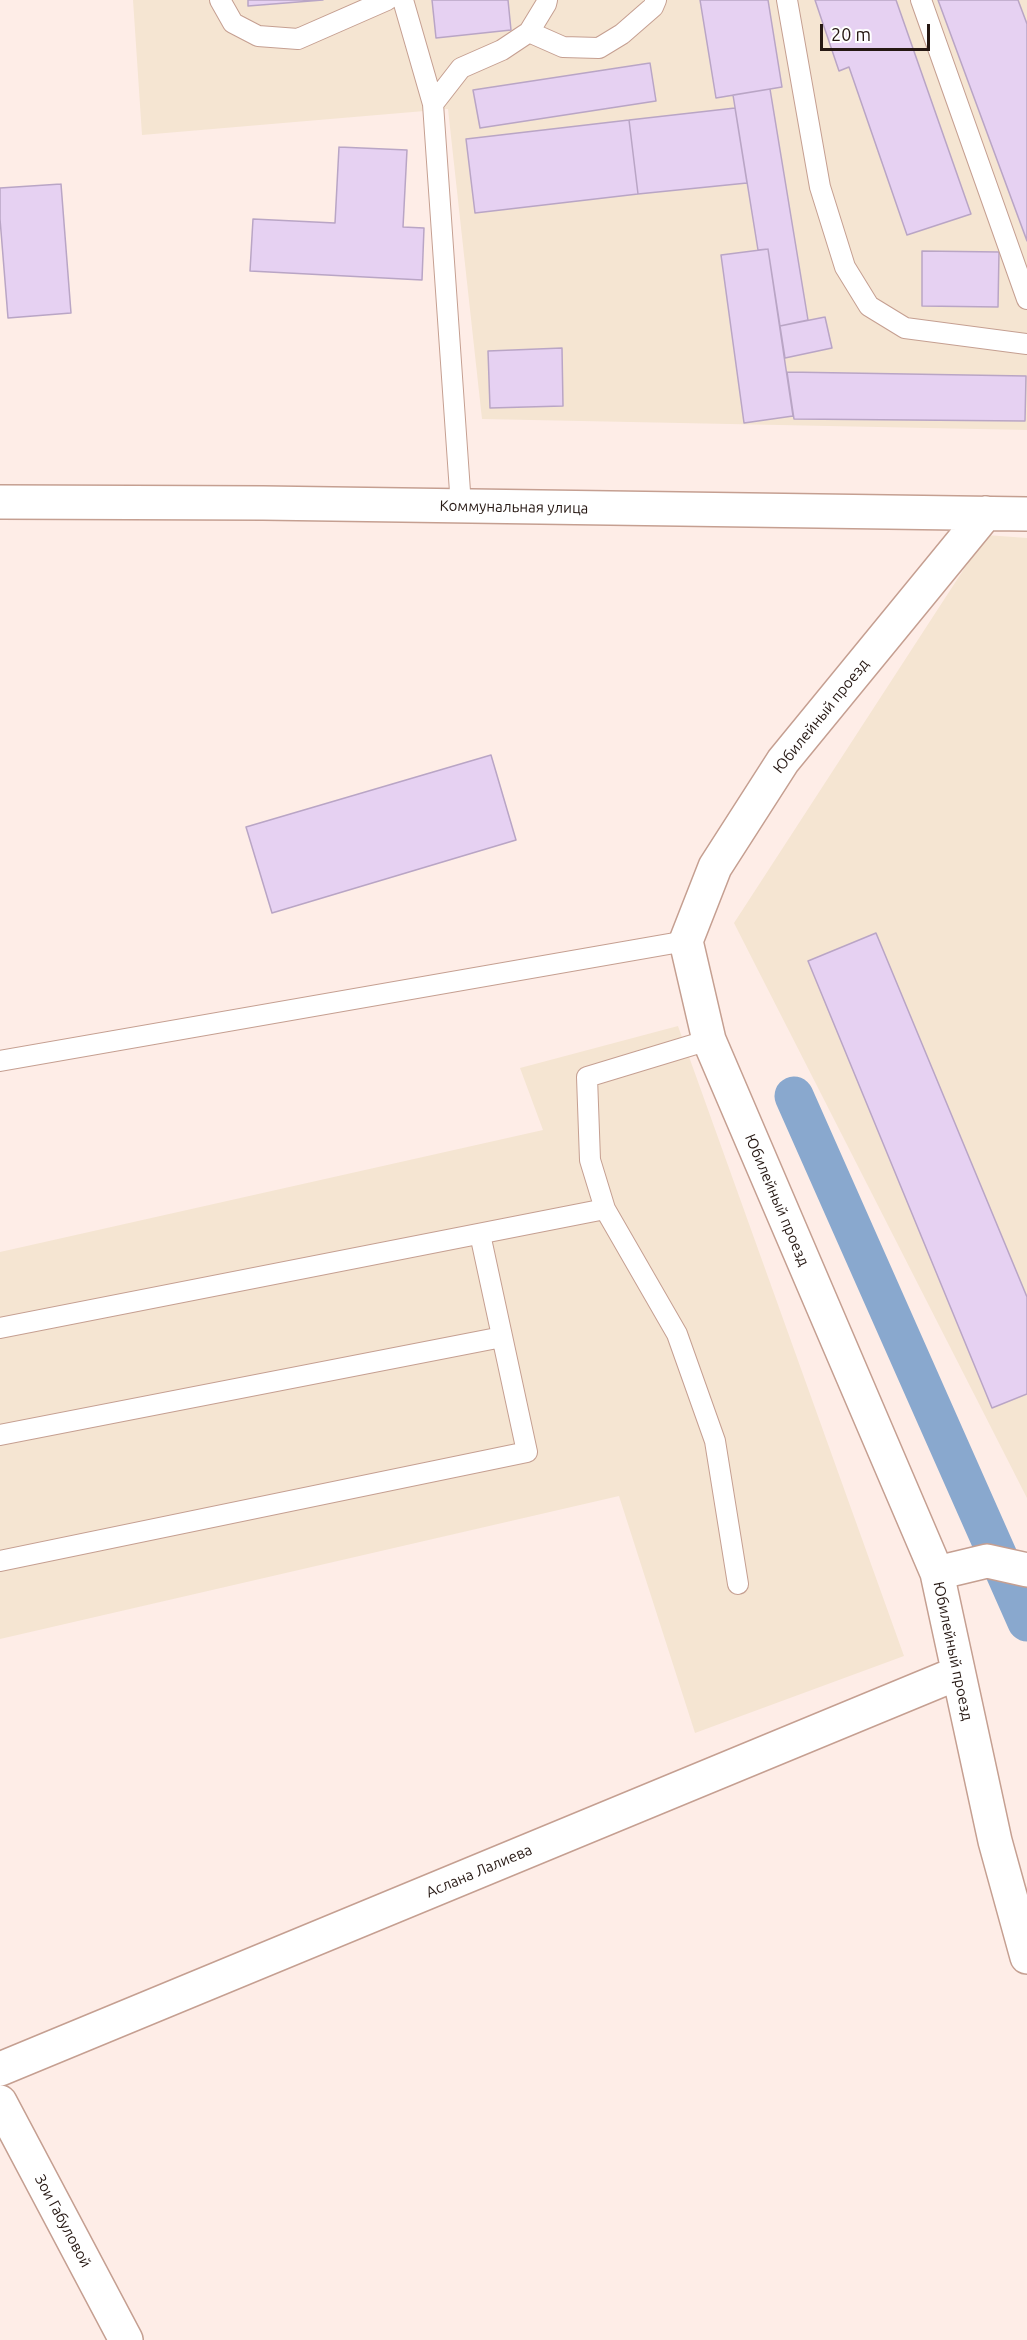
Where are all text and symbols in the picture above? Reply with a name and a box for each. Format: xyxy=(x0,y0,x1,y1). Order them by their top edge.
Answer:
scale bar xyxy=(823,12,932,50)
text: 20 m xyxy=(831,24,871,44)
street label: Коммунальная улица xyxy=(439,497,589,517)
street label: Юбилейный проезд xyxy=(769,655,873,777)
street label: Юбилейный проезд xyxy=(741,1131,813,1269)
street label: Юбилейный проезд xyxy=(929,1580,977,1722)
street label: Аслана Лалиева xyxy=(423,1841,535,1901)
street label: Зои Габуловой xyxy=(31,2171,95,2271)

